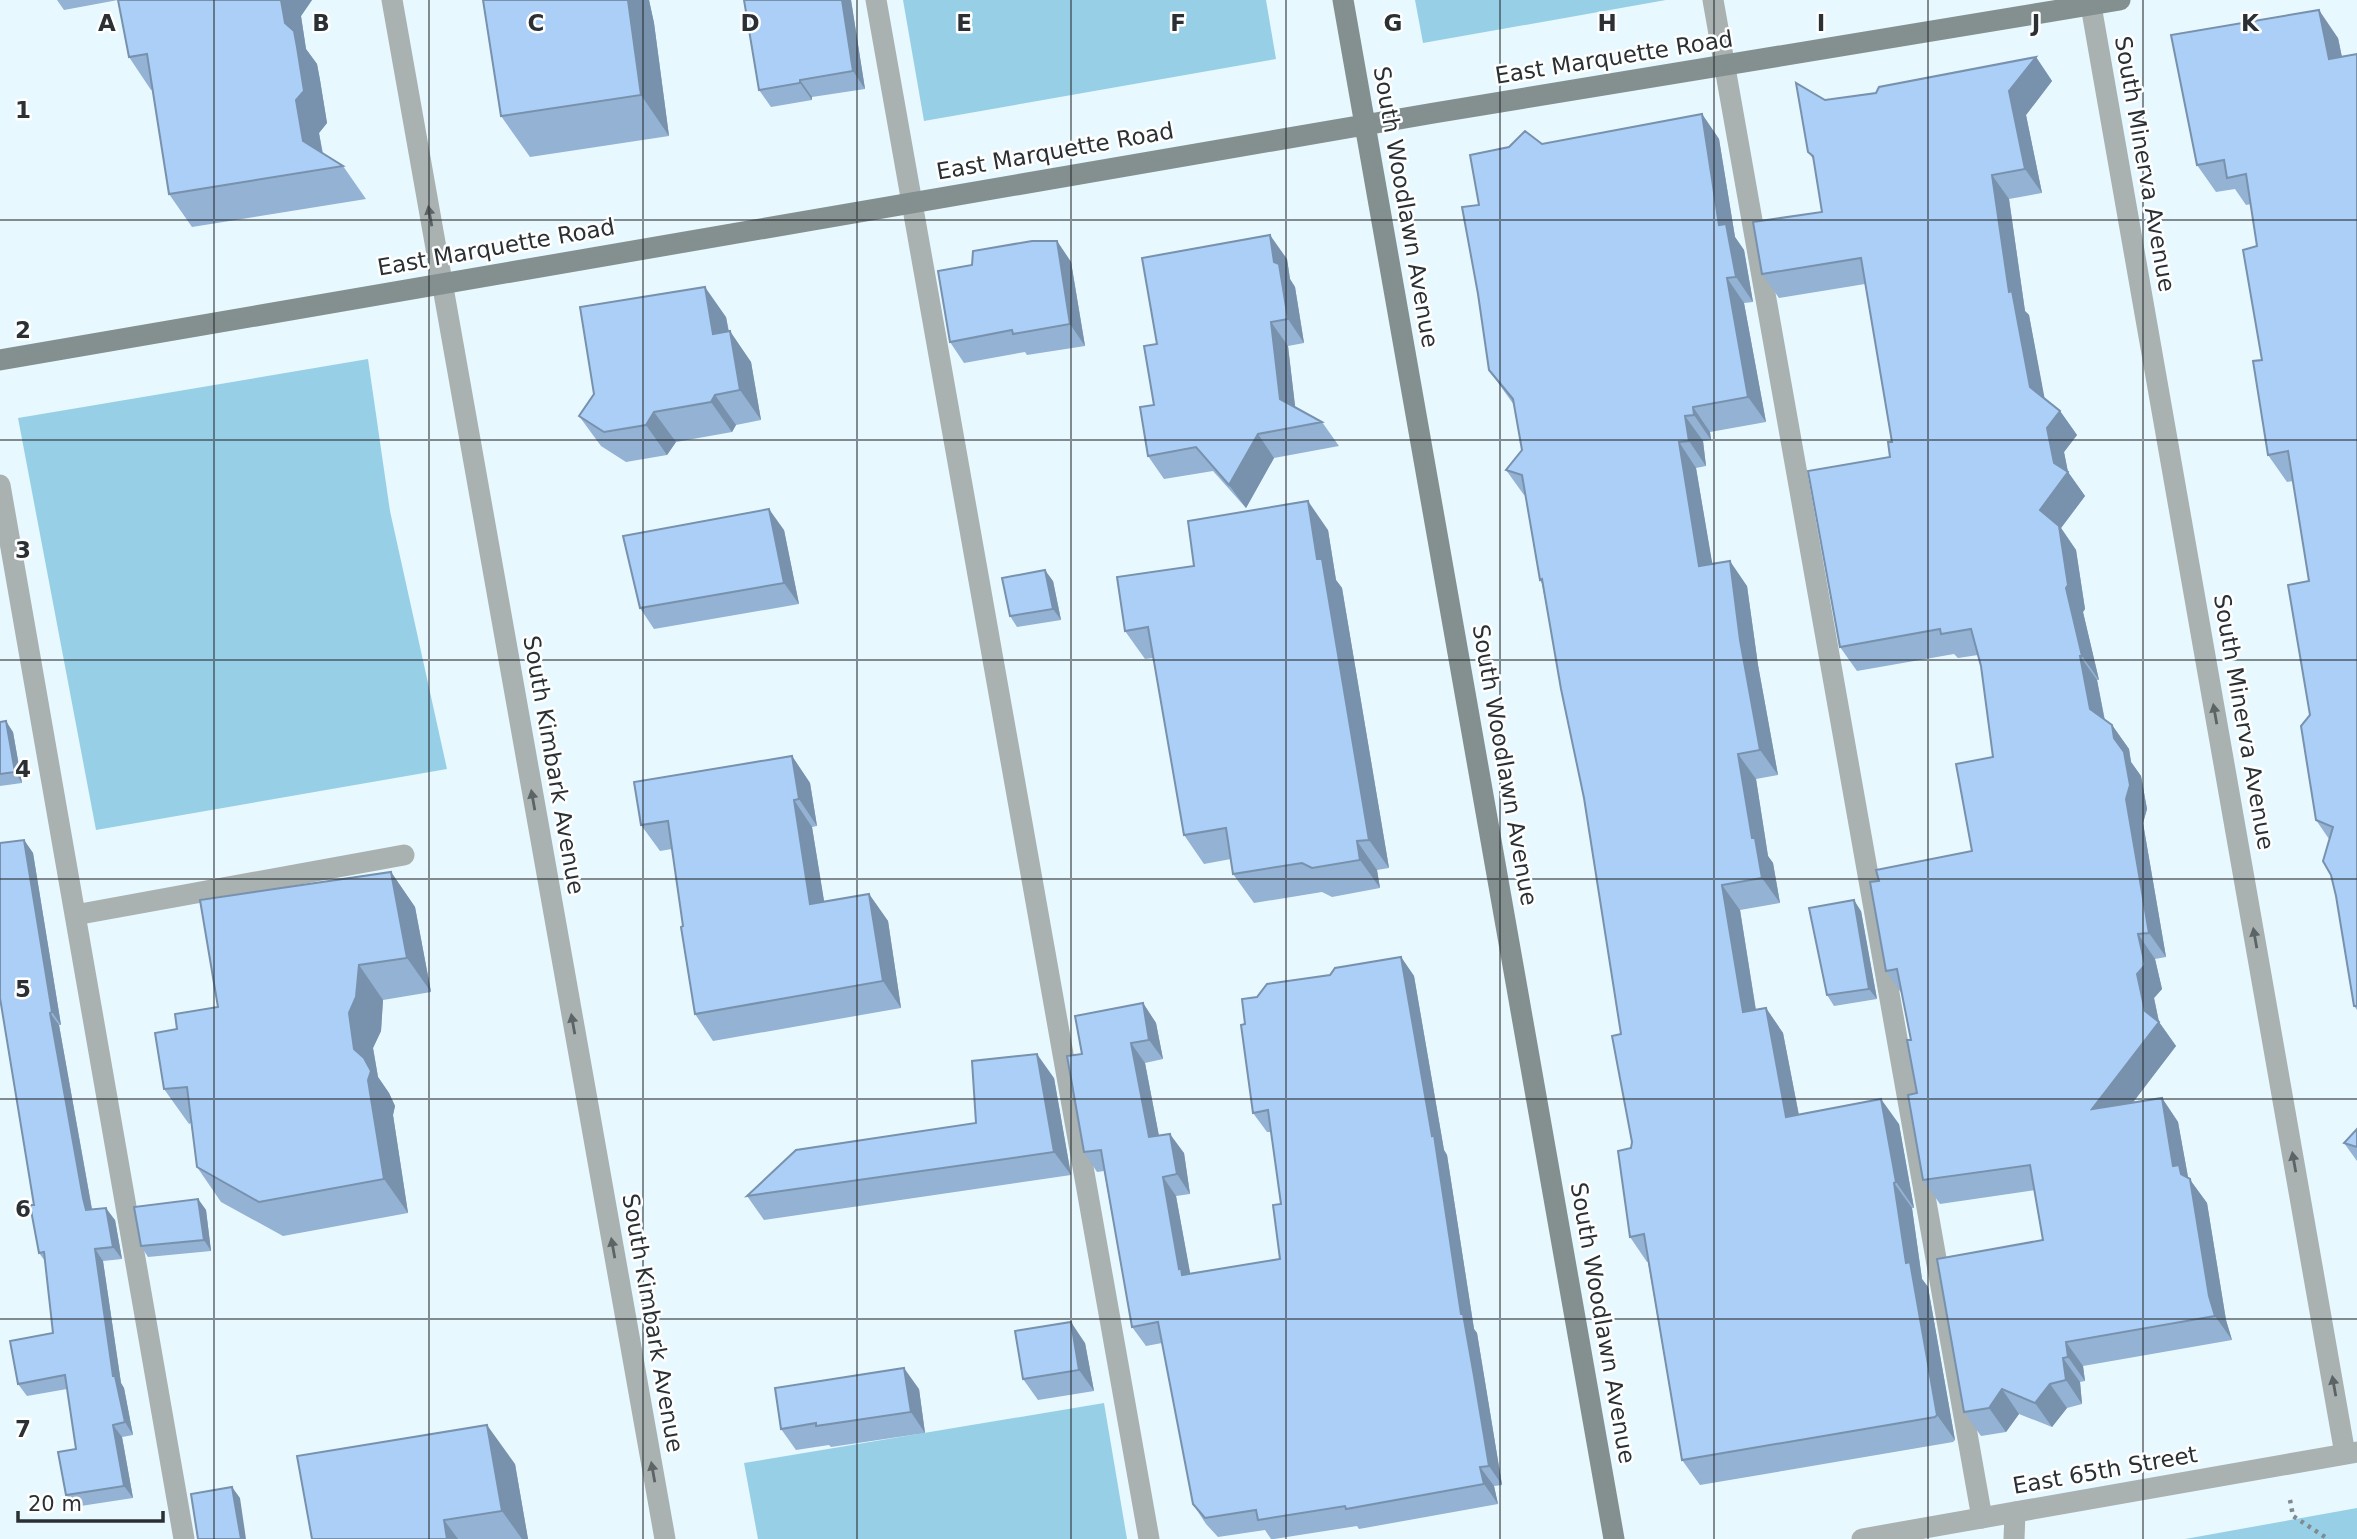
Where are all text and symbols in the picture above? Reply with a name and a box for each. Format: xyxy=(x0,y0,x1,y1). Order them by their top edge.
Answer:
text: A xyxy=(98,10,116,36)
text: B xyxy=(312,10,330,36)
text: C xyxy=(528,10,544,36)
text: D xyxy=(740,10,760,36)
text: E xyxy=(956,10,972,36)
text: F xyxy=(1170,10,1186,36)
text: G xyxy=(1384,10,1402,36)
text: H xyxy=(1597,10,1617,36)
text: I xyxy=(1817,10,1825,36)
text: J xyxy=(2030,10,2040,36)
text: K xyxy=(2241,10,2260,36)
street label: East Marquette Road xyxy=(1493,25,1735,89)
street label: South Minerva Avenue xyxy=(2110,34,2180,294)
street label: South Woodlawn Avenue xyxy=(1368,64,1444,350)
text: 1 xyxy=(15,97,31,123)
street label: East Marquette Road xyxy=(934,117,1176,185)
one-way arrow xyxy=(424,205,435,227)
street label: East Marquette Road xyxy=(375,213,617,281)
text: 2 xyxy=(15,317,31,343)
text: 3 xyxy=(15,537,31,563)
street label: South Minerva Avenue xyxy=(2209,592,2279,852)
street label: South Woodlawn Avenue xyxy=(1467,622,1543,908)
street label: South Kimbark Avenue xyxy=(518,634,590,896)
one-way arrow xyxy=(2210,703,2221,725)
text: 4 xyxy=(15,756,31,782)
one-way arrow xyxy=(528,789,539,811)
one-way arrow xyxy=(2249,927,2260,949)
text: 5 xyxy=(15,976,31,1002)
one-way arrow xyxy=(567,1013,578,1035)
one-way arrow xyxy=(2288,1151,2299,1173)
street label: South Woodlawn Avenue xyxy=(1565,1180,1641,1466)
street label: South Kimbark Avenue xyxy=(617,1192,689,1454)
text: 6 xyxy=(15,1196,31,1222)
one-way arrow xyxy=(607,1237,618,1259)
one-way arrow xyxy=(2328,1375,2339,1397)
text: 7 xyxy=(15,1416,31,1442)
street label: East 65th Street xyxy=(2011,1441,2199,1499)
one-way arrow xyxy=(647,1461,658,1483)
scale bar xyxy=(18,1480,163,1524)
text: 20 m xyxy=(28,1492,82,1516)

